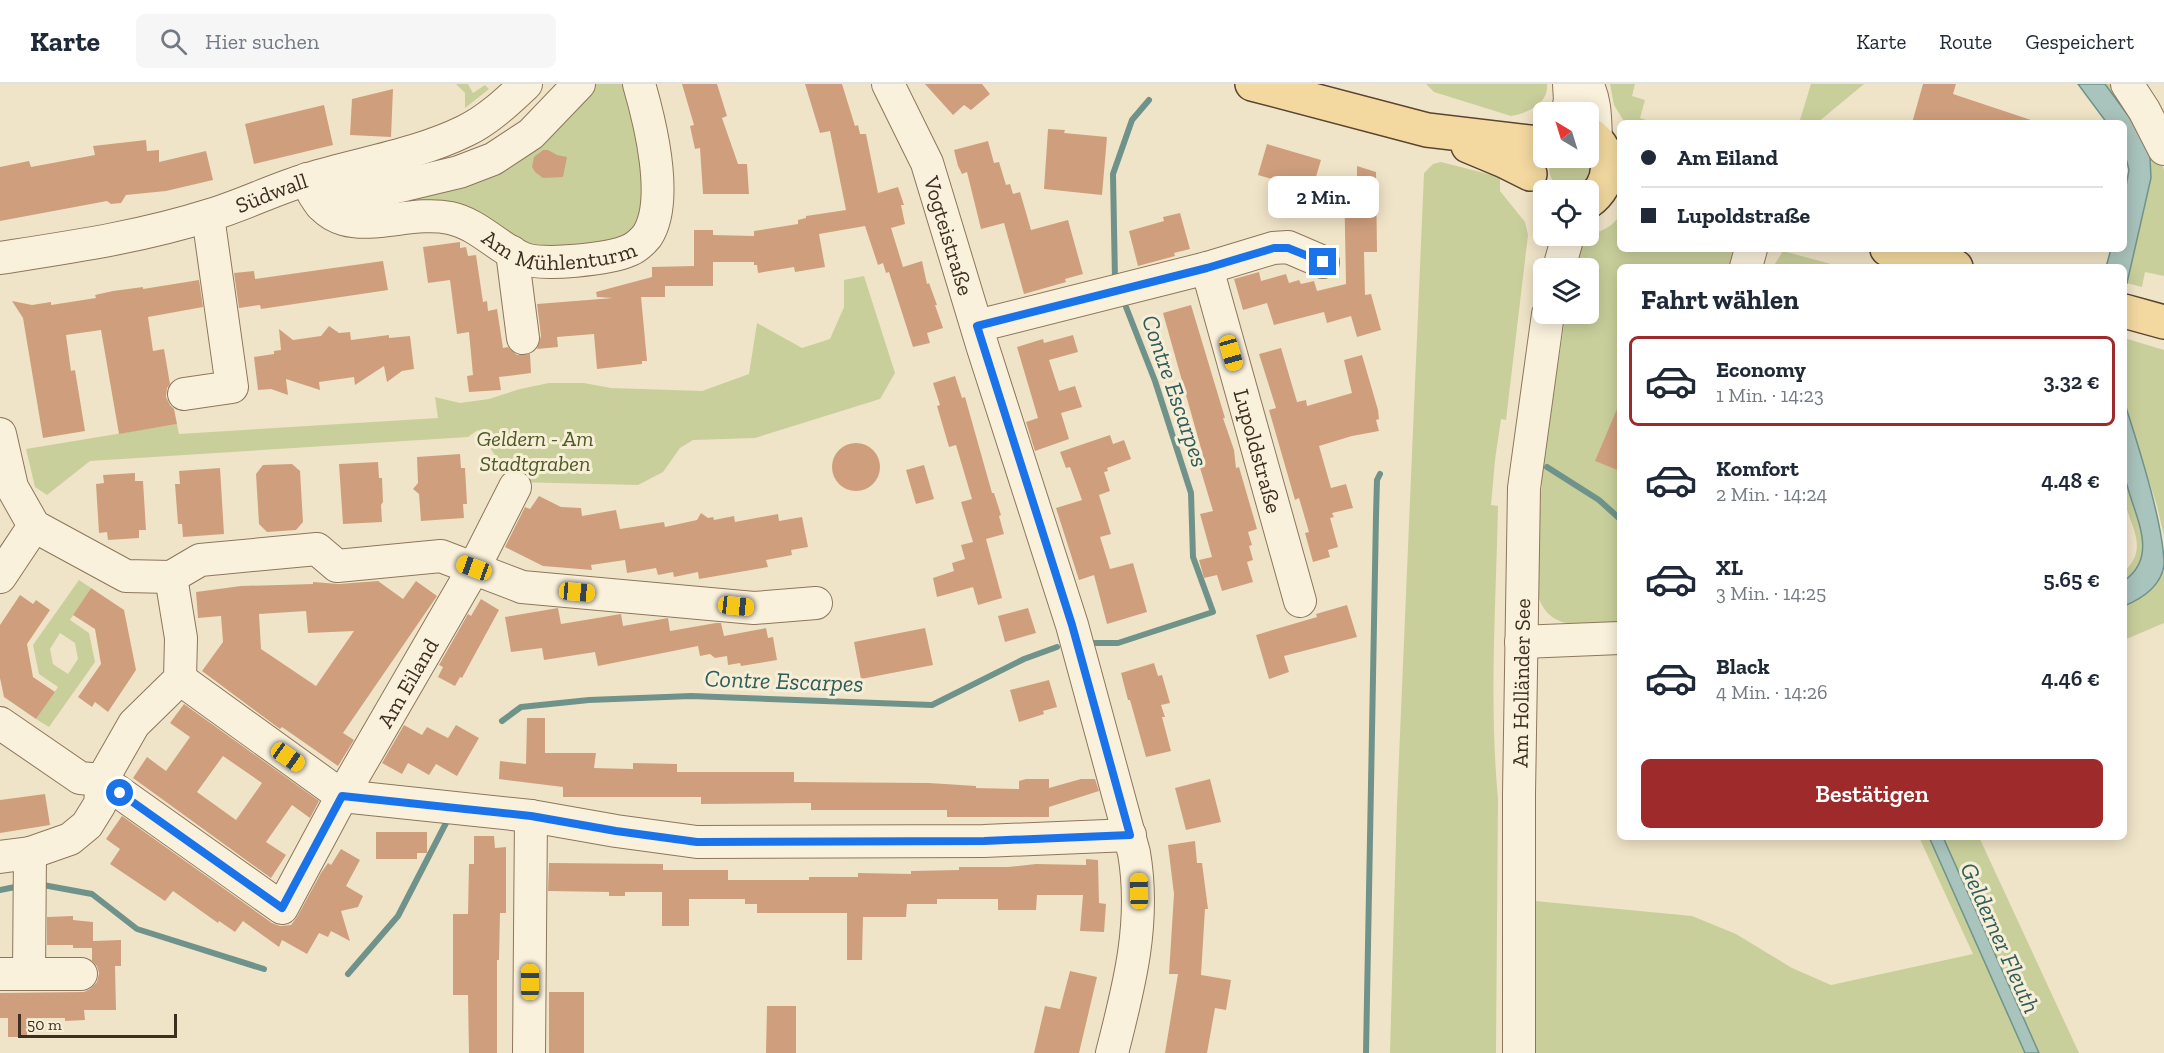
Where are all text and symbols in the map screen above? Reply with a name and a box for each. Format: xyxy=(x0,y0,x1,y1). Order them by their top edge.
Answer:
search box xyxy=(136,14,556,68)
text: Karte xyxy=(30,25,100,58)
icon: search xyxy=(157,25,190,58)
text: Hier suchen xyxy=(205,28,319,55)
text: Karte xyxy=(1856,29,1906,54)
text: Route xyxy=(1939,29,1992,54)
text: Gespeichert xyxy=(2025,29,2134,54)
north arrow xyxy=(1533,102,1599,168)
map controls xyxy=(1533,102,1599,324)
text: Am Eiland xyxy=(1677,144,1778,171)
street label: Südwall xyxy=(232,167,311,219)
street label: Vogteistraße xyxy=(917,172,979,299)
callout: 2 Min. xyxy=(1268,175,1378,217)
button: locate xyxy=(1533,180,1599,246)
text: 2 Min. xyxy=(1296,185,1351,209)
text: Lupoldstraße xyxy=(1677,202,1810,229)
street label: Am Mühlenturm xyxy=(477,224,640,276)
route end xyxy=(1309,248,1336,275)
button: layers xyxy=(1533,258,1599,324)
text: Fahrt wählen xyxy=(1641,284,1799,316)
water label: Contre Escarpes xyxy=(1136,311,1215,471)
car xyxy=(1217,333,1245,373)
icon: car xyxy=(1644,354,1698,408)
text: Economy xyxy=(1716,356,1806,383)
text: 3.32 € xyxy=(2043,368,2100,395)
text: 1 Min. · 14:23 xyxy=(1716,383,1824,407)
street label: Lupoldstraße xyxy=(1227,386,1288,516)
park label: Geldern - Am Stadtgraben xyxy=(476,425,594,477)
icon: car xyxy=(1644,453,1698,507)
text: Komfort xyxy=(1716,455,1799,482)
text: 4.48 € xyxy=(2041,467,2100,494)
text: 2 Min. · 14:24 xyxy=(1716,482,1827,506)
icon: car xyxy=(1644,552,1698,606)
car xyxy=(454,553,494,583)
text: XL xyxy=(1716,554,1743,581)
text: 5.65 € xyxy=(2043,566,2100,593)
car xyxy=(558,581,596,603)
text: 3 Min. · 14:25 xyxy=(1716,581,1826,605)
car xyxy=(717,595,755,617)
street label: Am Holländer See xyxy=(1506,598,1536,768)
street label: Am Eiland xyxy=(372,634,444,732)
icon: car xyxy=(1644,651,1698,705)
text: Black xyxy=(1716,653,1770,680)
water label: Contre Escarpes xyxy=(704,663,864,698)
text: 4.46 € xyxy=(2041,665,2100,692)
text: 4 Min. · 14:26 xyxy=(1716,680,1828,704)
car xyxy=(268,739,308,775)
button: Bestätigen xyxy=(1641,759,2103,828)
route start xyxy=(106,779,133,806)
water label: Gelderner Fleuth xyxy=(1954,858,2047,1018)
car xyxy=(1130,873,1148,909)
car xyxy=(521,964,539,1000)
scale bar xyxy=(18,1011,177,1038)
text: 50 m xyxy=(27,1015,62,1034)

